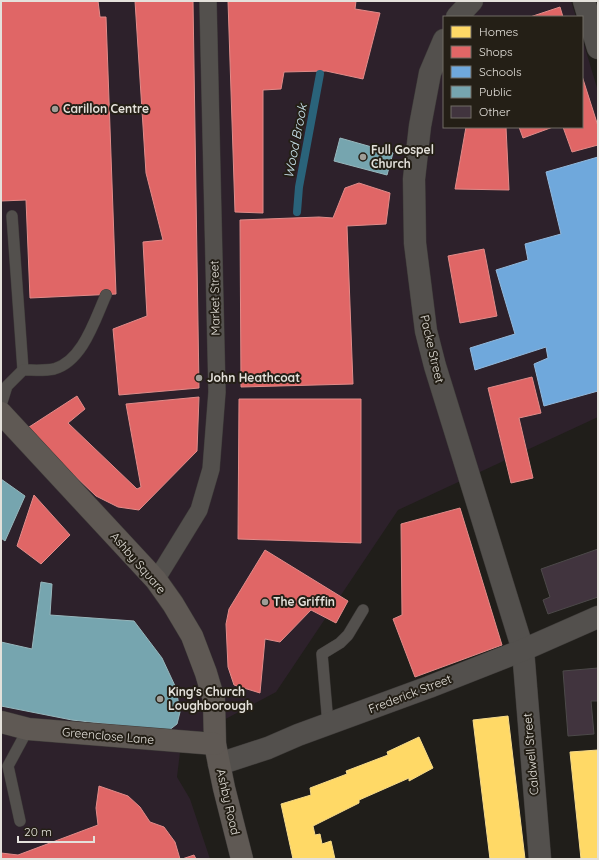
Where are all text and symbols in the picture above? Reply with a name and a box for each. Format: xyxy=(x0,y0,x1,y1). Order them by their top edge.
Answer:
legend xyxy=(443,16,583,128)
text: Homes xyxy=(479,24,519,39)
text: Shops xyxy=(479,44,513,59)
text: Schools xyxy=(479,64,522,79)
text: Public xyxy=(479,84,512,99)
place label: Carillon Centre xyxy=(63,101,149,116)
water label: Wood Brook xyxy=(280,101,310,180)
marker: Carillon Centre xyxy=(50,104,60,114)
text: Other xyxy=(479,104,511,119)
place label: Full Gospel Church xyxy=(371,142,434,171)
marker: Full Gospel Church xyxy=(358,152,368,162)
street label: Market Street xyxy=(206,260,223,336)
street label: Packe Street xyxy=(417,313,448,384)
place label: John Heathcoat xyxy=(207,370,300,385)
marker: John Heathcoat xyxy=(194,373,204,383)
street label: Ashby Square xyxy=(108,529,169,597)
place label: The Griffin xyxy=(273,594,335,609)
marker: The Griffin xyxy=(260,597,270,607)
street label: Frederick Street xyxy=(366,671,453,716)
place label: King's Church Loughborough xyxy=(168,684,253,713)
marker: King's Church Loughborough xyxy=(155,694,165,704)
street label: Caldwell Street xyxy=(519,712,542,796)
street label: Greenclose Lane xyxy=(61,724,155,747)
street label: Ashby Road xyxy=(214,767,243,836)
scale bar xyxy=(18,818,94,844)
text: 20 m xyxy=(24,824,52,839)

